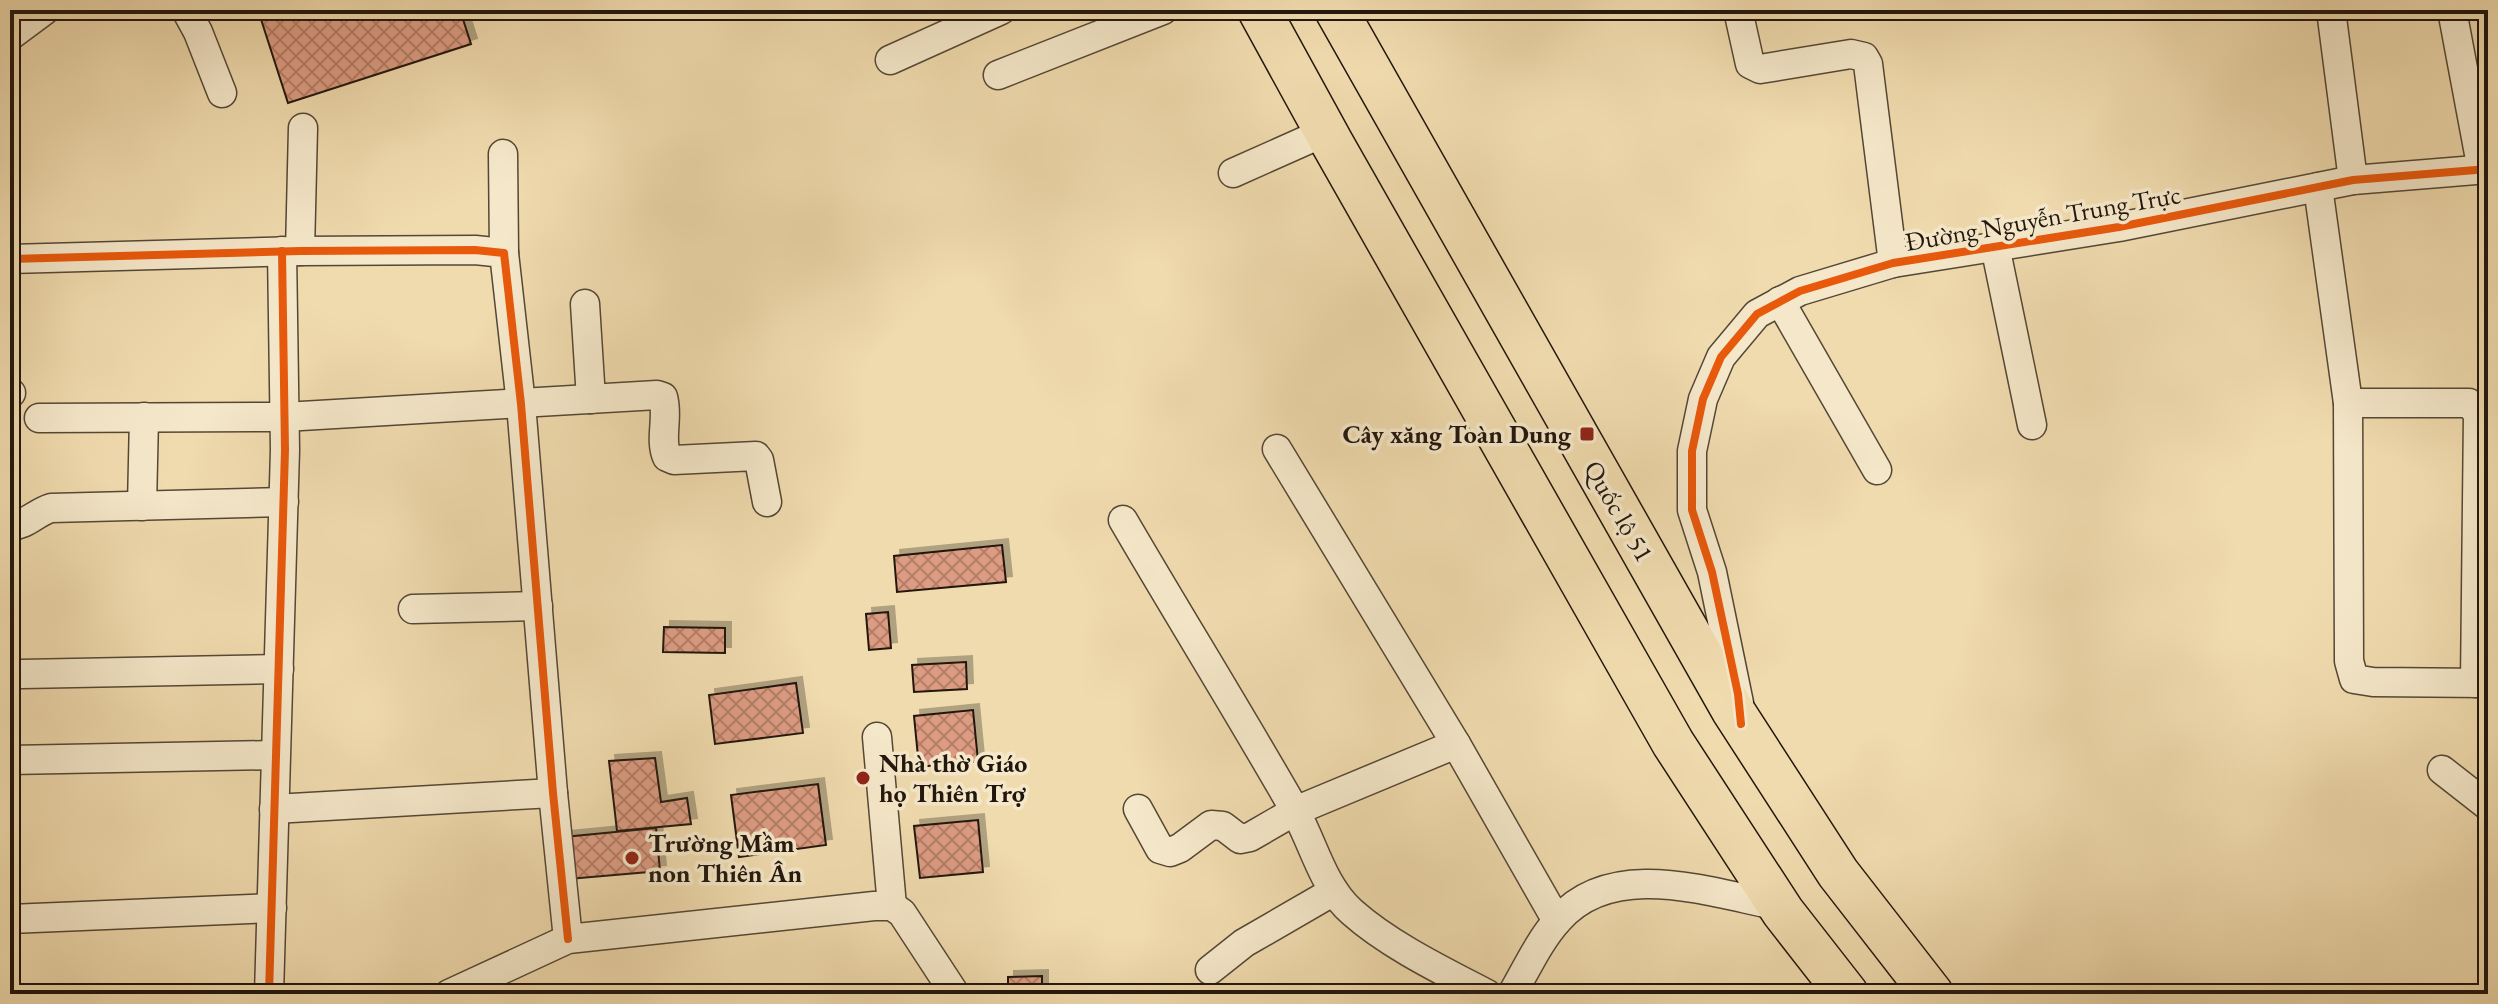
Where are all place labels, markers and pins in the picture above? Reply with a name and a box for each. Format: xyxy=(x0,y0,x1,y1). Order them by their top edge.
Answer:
place label: Cây xăng Toàn Dung xyxy=(1342,417,1572,451)
marker: Cây xăng Toàn Dung xyxy=(1578,425,1596,443)
place label: Nhà thờ Giáo họ Thiên Trợ xyxy=(879,746,1027,810)
marker: Nhà thờ Giáo họ Thiên Trợ xyxy=(854,769,872,787)
place label: Trường Mầm non Thiên Ân xyxy=(648,826,802,890)
marker: Trường Mầm non Thiên Ân xyxy=(623,849,641,867)

